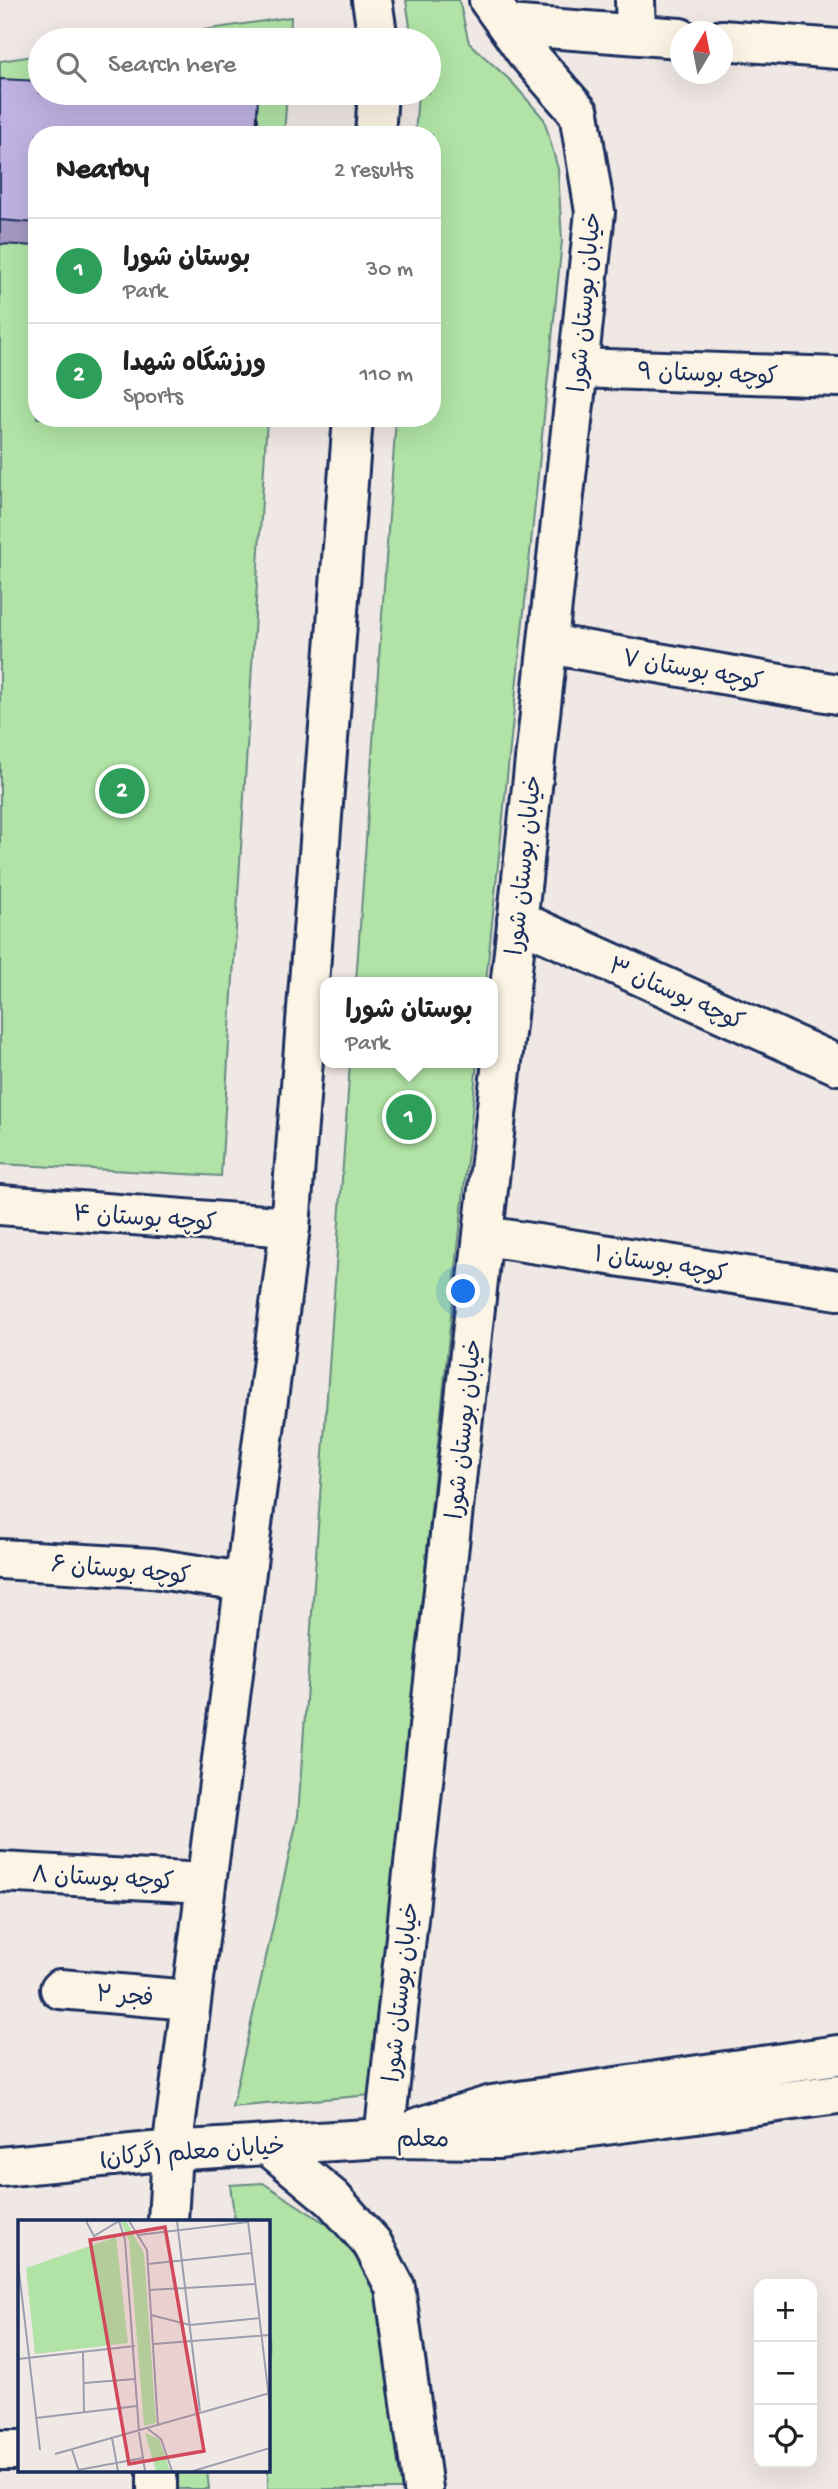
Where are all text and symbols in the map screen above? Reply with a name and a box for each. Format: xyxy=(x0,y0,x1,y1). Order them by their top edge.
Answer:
north arrow xyxy=(670,21,733,84)
search box xyxy=(28,28,441,105)
icon: search xyxy=(52,48,90,86)
text: Search here xyxy=(108,51,236,82)
text: Nearby xyxy=(56,154,149,189)
text: 2 results xyxy=(334,158,413,185)
street label: خیابان بوستان شورا xyxy=(565,211,610,394)
text: بوستان شورا xyxy=(123,245,250,276)
text: 1 xyxy=(74,257,84,284)
text: 30 m xyxy=(366,257,413,284)
text: Park xyxy=(123,279,167,306)
text: ورزشگاه شهدا xyxy=(123,350,266,381)
street label: کوچه بوستان ۹ xyxy=(637,360,779,393)
text: 2 xyxy=(73,362,85,389)
text: 110 m xyxy=(360,362,413,389)
text: Sports xyxy=(123,384,183,411)
street label: کوچه بوستان ۷ xyxy=(620,646,765,699)
pin: 2 xyxy=(99,765,145,817)
street label: خیابان بوستان شورا xyxy=(503,774,550,957)
street label: کوچه بوستان ۳ xyxy=(603,953,748,1039)
popup xyxy=(320,977,498,1068)
text: بوستان شورا xyxy=(345,997,473,1028)
text: Park xyxy=(345,1031,389,1058)
pin: 1 xyxy=(386,1091,432,1143)
street label: کوچه بوستان ۴ xyxy=(72,1201,218,1240)
street label: کوچه بوستان ۱ xyxy=(592,1242,729,1291)
your location xyxy=(446,1274,480,1308)
street label: خیابان بوستان شورا xyxy=(443,1338,490,1521)
street label: کوچه بوستان ۶ xyxy=(50,1552,192,1593)
street label: کوچه بوستان ۸ xyxy=(31,1862,175,1899)
street label: خیابان بوستان شورا xyxy=(380,1901,427,2084)
street label: فجر ۲ xyxy=(95,1982,155,2015)
street label: معلم xyxy=(396,2127,450,2156)
street label: خیابان معلم (گرکان) xyxy=(98,2131,286,2175)
inset map xyxy=(18,2220,270,2472)
map controls xyxy=(754,2279,817,2468)
button: + xyxy=(754,2279,817,2342)
button: − xyxy=(754,2342,817,2405)
button: locate xyxy=(754,2405,817,2468)

